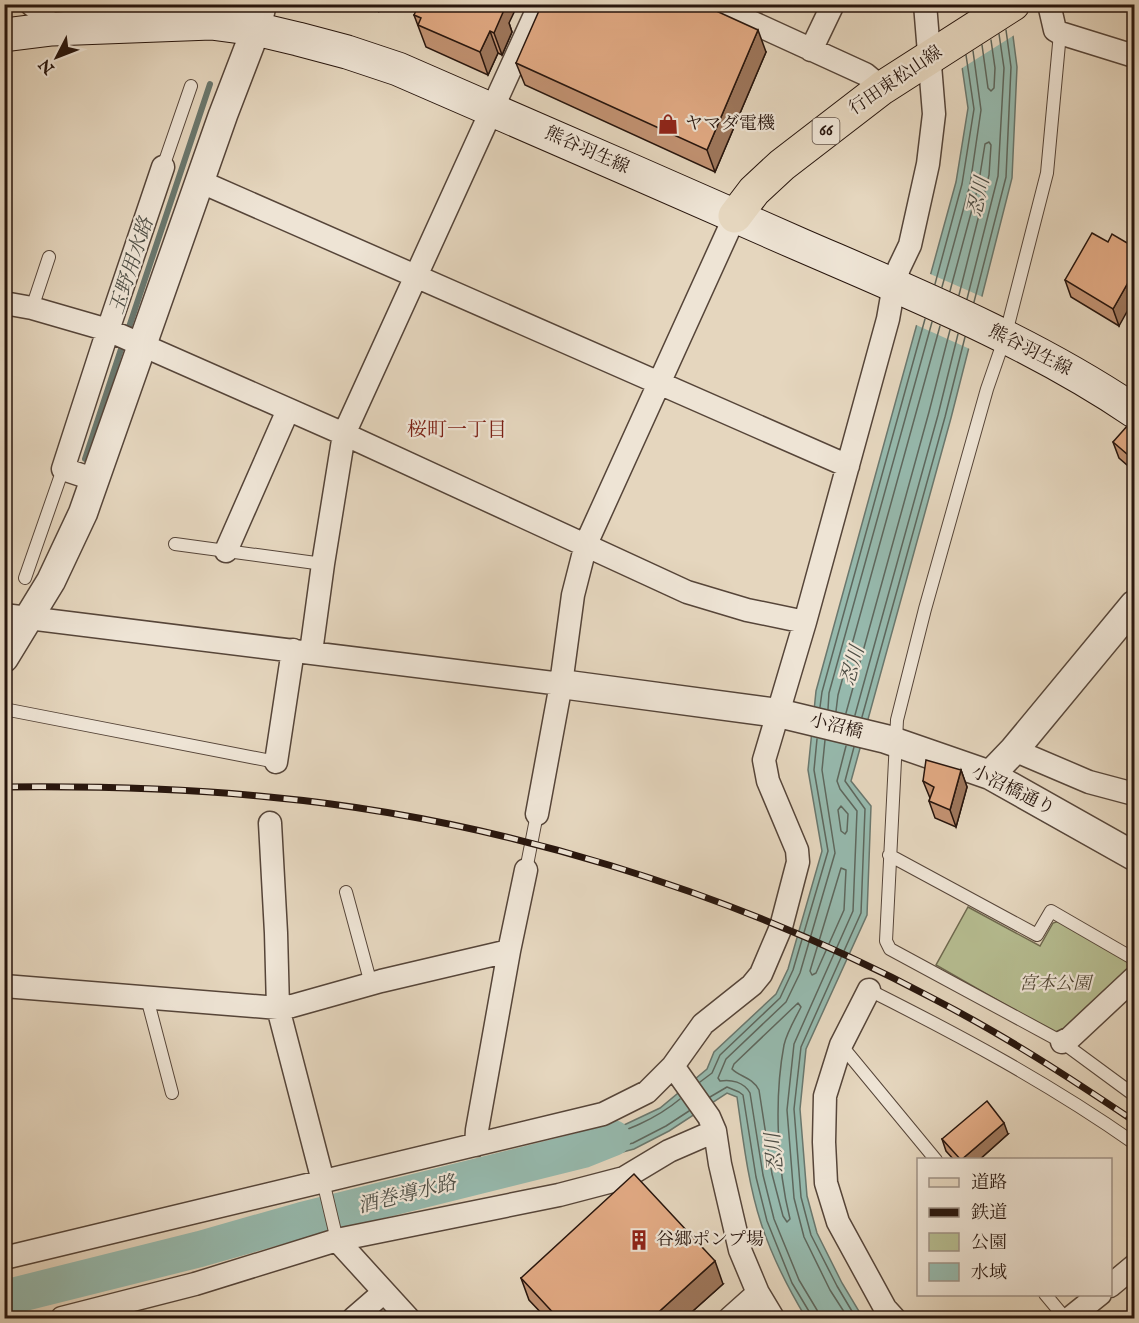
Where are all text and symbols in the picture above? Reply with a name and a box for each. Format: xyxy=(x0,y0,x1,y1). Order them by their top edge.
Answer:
north arrow xyxy=(27,27,87,87)
street label: 行田東松山線 xyxy=(845,41,947,121)
text: N xyxy=(35,54,60,78)
shop icon: ヤマダ電機 xyxy=(656,112,680,136)
place label: ヤマダ電機 xyxy=(685,113,775,136)
road number: 66 xyxy=(812,118,840,144)
street label: 熊谷羽生線 xyxy=(541,122,633,180)
water label: 忍川 xyxy=(963,173,996,219)
water label: 玉野用水路 xyxy=(105,213,160,317)
street label: 熊谷羽生線 xyxy=(985,320,1075,382)
district label: 桜町一丁目 xyxy=(407,418,507,443)
water label: 忍川 xyxy=(835,641,871,689)
street label: 小沼橋 xyxy=(807,709,865,745)
street label: 小沼橋通り xyxy=(968,761,1058,821)
park label: 宮本公園 xyxy=(1019,973,1094,996)
water label: 忍川 xyxy=(761,1130,789,1174)
legend xyxy=(917,1158,1112,1296)
water label: 酒巻導水路 xyxy=(355,1170,460,1219)
text: 道路 xyxy=(971,1172,1007,1195)
text: 鉄道 xyxy=(971,1202,1007,1225)
building icon: 谷郷ポンプ場 xyxy=(627,1228,651,1252)
place label: 谷郷ポンプ場 xyxy=(656,1229,764,1252)
text: 公園 xyxy=(971,1232,1007,1255)
text: 水域 xyxy=(971,1262,1007,1285)

